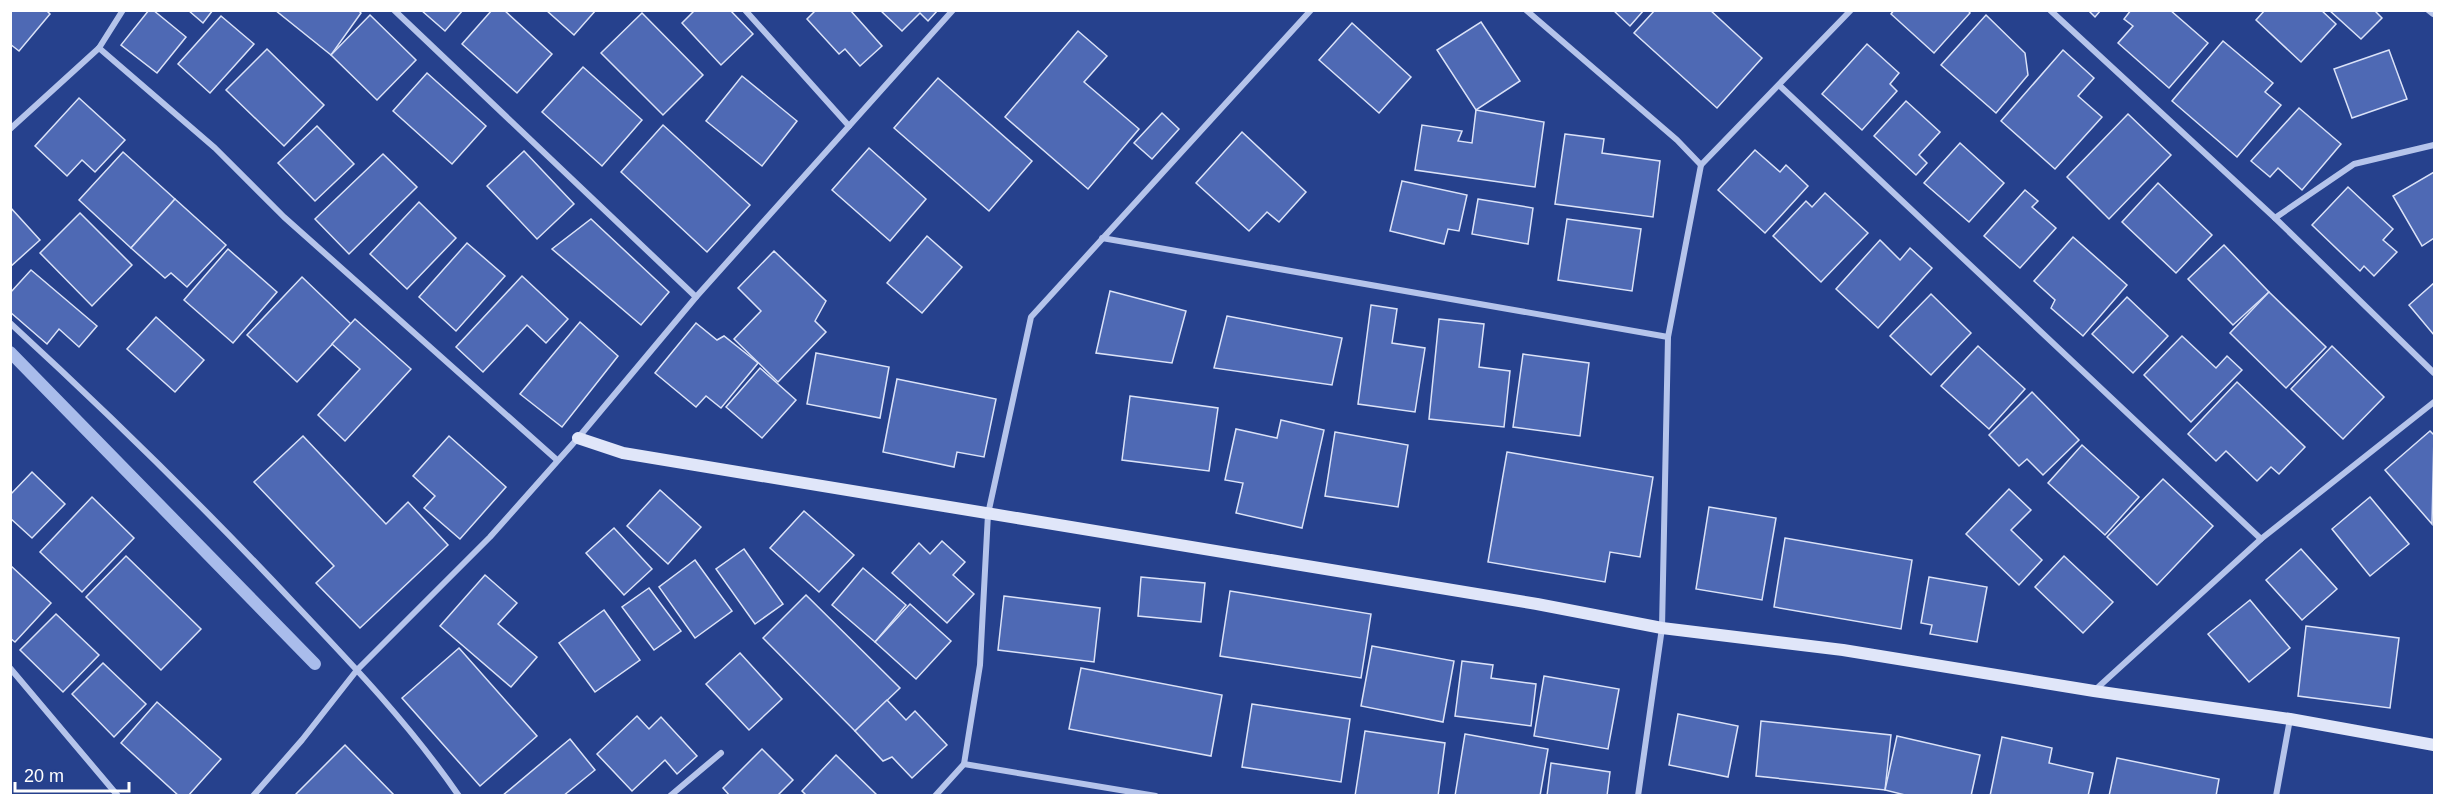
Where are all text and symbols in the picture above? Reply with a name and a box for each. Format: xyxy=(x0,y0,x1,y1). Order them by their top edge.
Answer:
scale bar xyxy=(15,755,129,793)
text: 20 m xyxy=(24,766,64,786)

